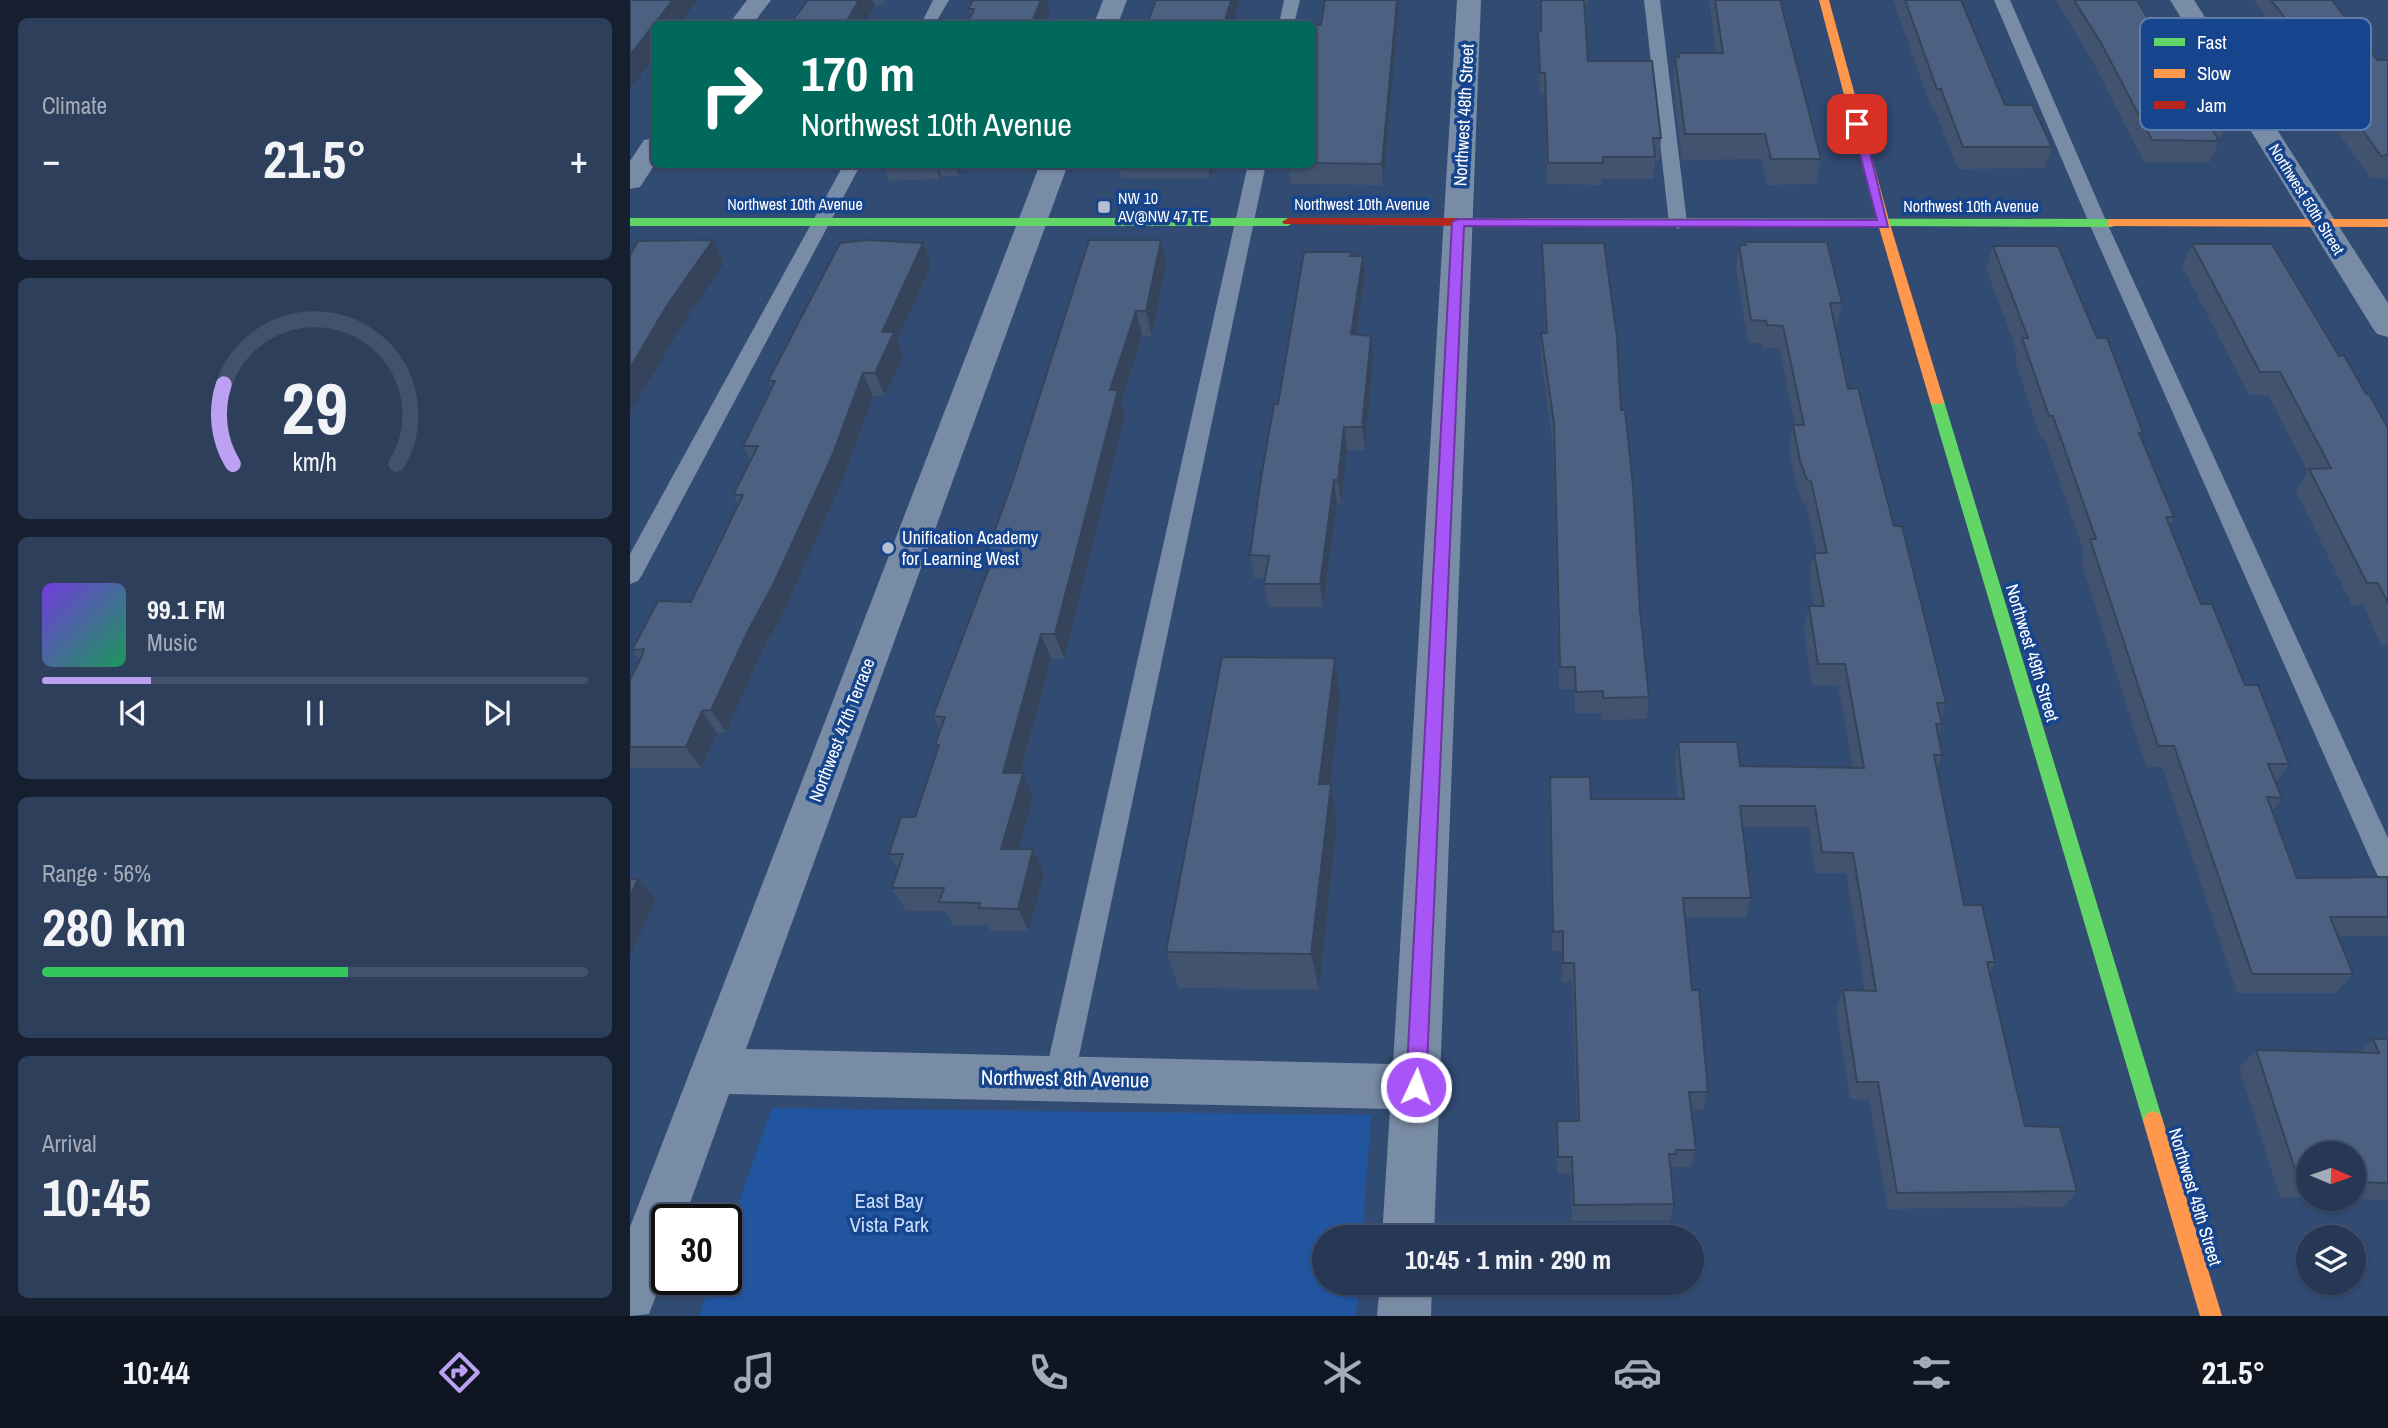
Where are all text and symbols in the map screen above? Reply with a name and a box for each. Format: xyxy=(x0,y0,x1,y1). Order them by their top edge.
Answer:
legend xyxy=(2140,18,2371,130)
text: Fast xyxy=(2197,29,2227,55)
text: 170 m xyxy=(801,40,915,106)
street label: Northwest 48th Street xyxy=(1447,43,1480,187)
icon: right xyxy=(686,49,777,140)
text: Slow xyxy=(2197,60,2232,86)
text: Climate xyxy=(42,90,107,121)
text: Jam xyxy=(2197,92,2226,118)
pin xyxy=(1827,94,1887,154)
text: Northwest 10th Avenue xyxy=(801,103,1072,146)
icon: arrive xyxy=(1838,105,1876,143)
text: 21.5° xyxy=(263,124,367,194)
text: − xyxy=(42,134,60,185)
text: + xyxy=(570,134,588,185)
street label: Northwest 50th Street xyxy=(2264,139,2350,259)
place label: NW 10 AV@NW 47 TE xyxy=(1117,187,1208,227)
street label: Northwest 10th Avenue xyxy=(727,193,863,215)
street label: Northwest 10th Avenue xyxy=(1294,193,1430,215)
street label: Northwest 10th Avenue xyxy=(1903,195,2039,217)
marker: NW 10 AV@NW 47 TE xyxy=(1096,199,1112,215)
text: 29 xyxy=(282,360,348,458)
text: km/h xyxy=(293,445,337,479)
place label: Unification Academy for Learning West xyxy=(902,525,1039,571)
marker: Unification Academy for Learning West xyxy=(880,540,896,556)
street label: Northwest 49th Street xyxy=(2000,581,2065,725)
text: 99.1 FM xyxy=(147,592,225,627)
text: Music xyxy=(147,627,197,658)
street label: Northwest 47th Terrace xyxy=(803,654,881,805)
icon: previous xyxy=(114,694,152,732)
icon: pause xyxy=(296,694,334,732)
icon: next xyxy=(478,694,516,732)
text: Range · 56% xyxy=(42,858,151,889)
text: 280 km xyxy=(42,892,187,962)
position arrow xyxy=(1379,1050,1453,1124)
street label: Northwest 8th Avenue xyxy=(981,1063,1149,1094)
street label: Northwest 49th Street xyxy=(2163,1125,2228,1269)
text: Arrival xyxy=(42,1128,97,1159)
north arrow xyxy=(2296,1141,2366,1211)
map controls xyxy=(2296,1141,2366,1295)
text: 10:45 xyxy=(42,1162,151,1232)
park label: East Bay Vista Park xyxy=(849,1186,929,1239)
speed limit sign: 30 xyxy=(651,1204,742,1295)
button: layers xyxy=(2296,1225,2366,1295)
text: 10:45 · 1 min · 290 m xyxy=(1405,1242,1611,1277)
icon: directions xyxy=(435,1348,484,1397)
icon: music xyxy=(730,1348,779,1397)
icon: phone xyxy=(1024,1348,1073,1397)
icon: climate xyxy=(1318,1348,1367,1397)
icon: car xyxy=(1613,1348,1662,1397)
icon: filters xyxy=(1907,1348,1956,1397)
text: 10:44 xyxy=(123,1351,190,1394)
text: 21.5° xyxy=(2201,1351,2265,1394)

